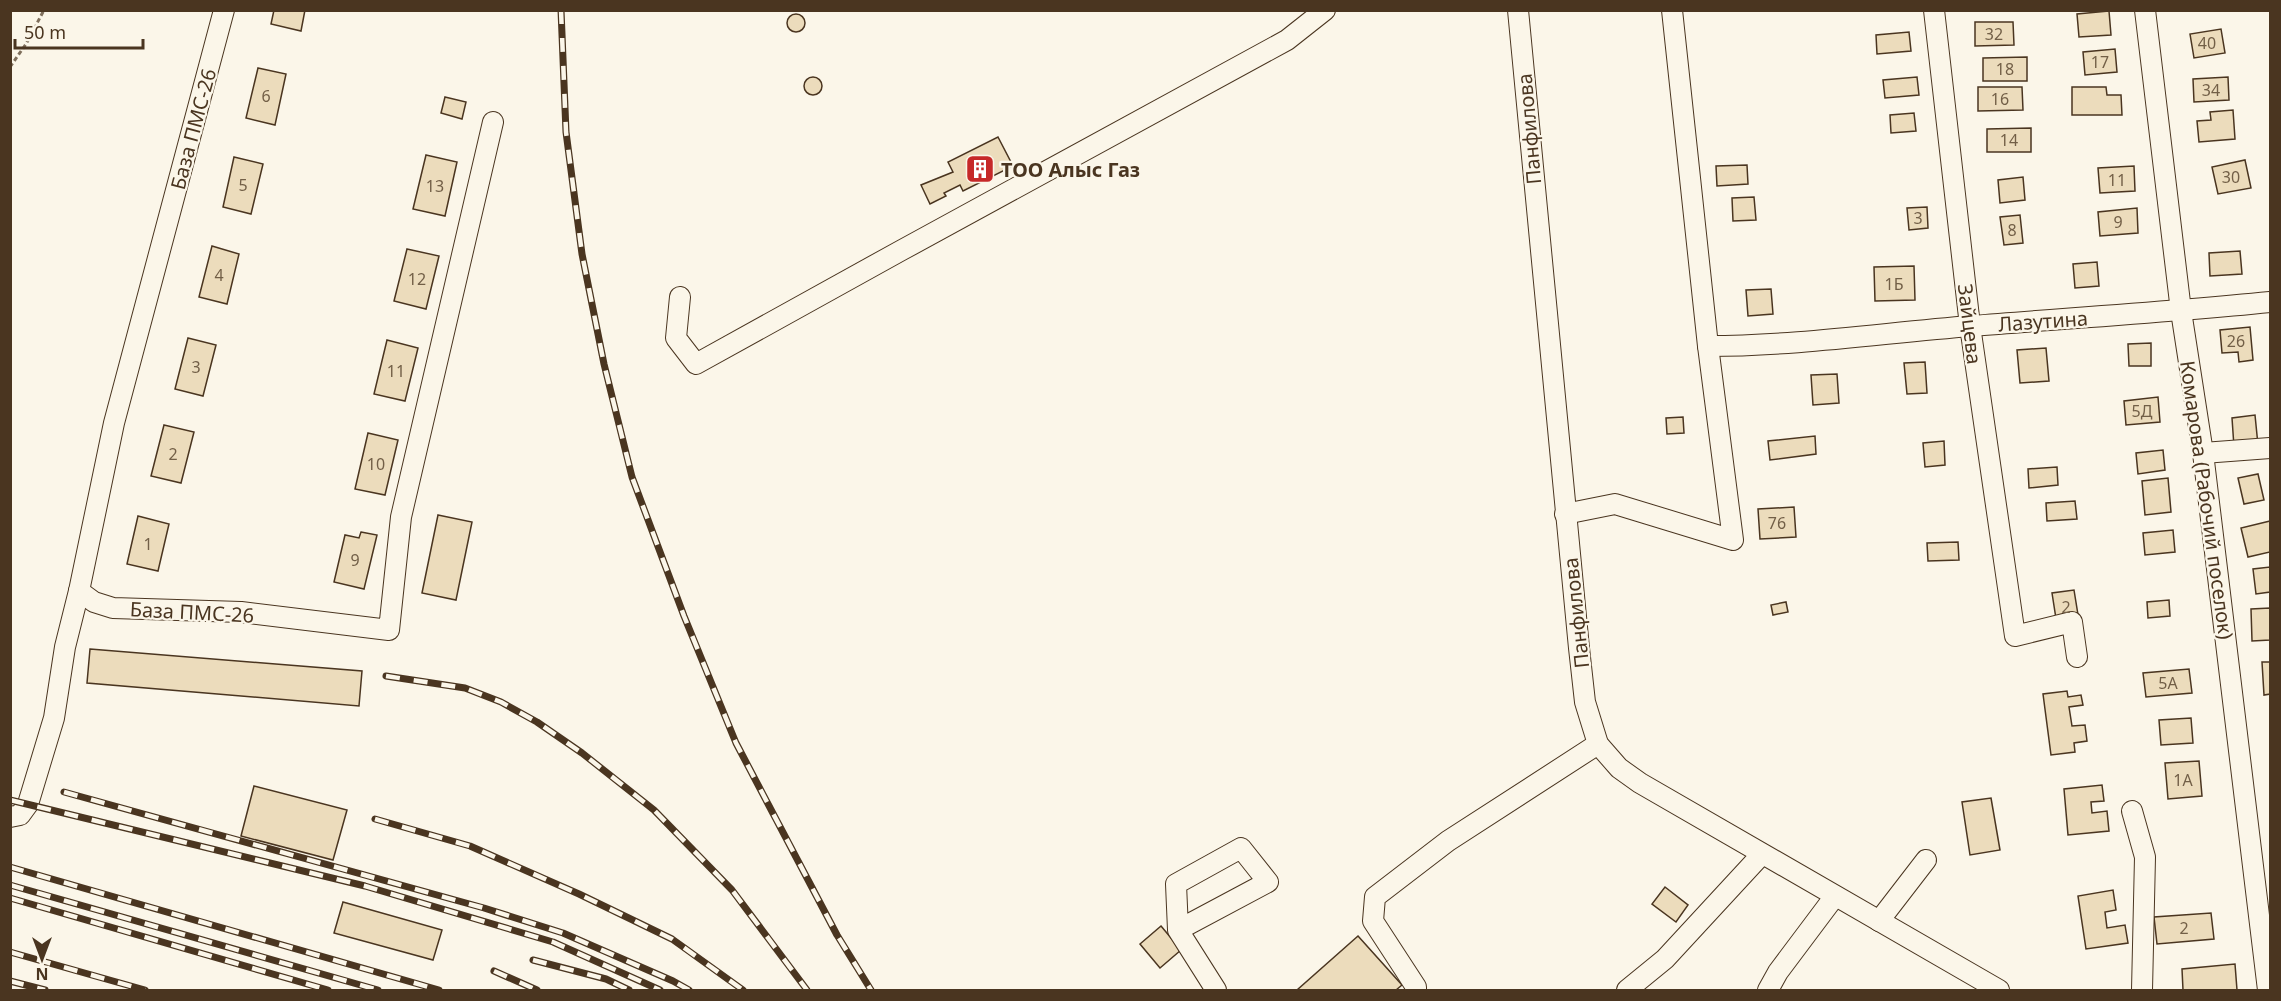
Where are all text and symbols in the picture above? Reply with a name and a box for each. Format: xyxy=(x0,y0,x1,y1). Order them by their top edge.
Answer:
scale bar xyxy=(15,12,142,50)
text: 50 m xyxy=(24,20,66,44)
house number: 32 xyxy=(1985,23,2003,45)
house number: 40 xyxy=(2198,32,2216,54)
house number: 17 xyxy=(2091,51,2109,73)
house number: 18 xyxy=(1996,58,2014,80)
street label: База ПМС-26 xyxy=(164,65,222,193)
street label: Панфилова xyxy=(1511,72,1547,186)
house number: 34 xyxy=(2202,79,2220,101)
house number: 6 xyxy=(261,85,271,107)
house number: 16 xyxy=(1991,88,2009,110)
house number: 14 xyxy=(2000,129,2018,151)
building icon: ТОО Алыс Газ xyxy=(964,153,996,185)
place label: ТОО Алыс Газ xyxy=(1001,156,1140,183)
house number: 30 xyxy=(2222,166,2240,188)
house number: 11 xyxy=(2108,169,2126,191)
house number: 5 xyxy=(238,174,248,196)
house number: 13 xyxy=(426,175,444,197)
house number: 3 xyxy=(1913,207,1923,229)
house number: 9 xyxy=(2113,211,2123,233)
house number: 8 xyxy=(2007,219,2017,241)
house number: 4 xyxy=(214,264,224,286)
house number: 12 xyxy=(408,268,426,290)
house number: 1Б xyxy=(1885,273,1904,295)
street label: Зайцева xyxy=(1952,282,1988,366)
street label: Лазутина xyxy=(1997,304,2089,338)
house number: 26 xyxy=(2227,330,2245,352)
house number: 3 xyxy=(191,356,201,378)
street label: Комарова (Рабочий поселок) xyxy=(2174,359,2240,641)
house number: 11 xyxy=(387,360,405,382)
house number: 5Д xyxy=(2132,400,2153,422)
house number: 2 xyxy=(168,443,178,465)
house number: 10 xyxy=(367,453,385,475)
house number: 76 xyxy=(1768,512,1786,534)
house number: 1 xyxy=(143,533,153,555)
house number: 9 xyxy=(350,549,360,571)
street label: Панфилова xyxy=(1557,556,1595,670)
street label: База ПМС-26 xyxy=(129,595,255,629)
house number: 2 xyxy=(2061,596,2071,618)
house number: 5А xyxy=(2158,672,2178,694)
house number: 1А xyxy=(2173,769,2193,791)
house number: 2 xyxy=(2179,917,2189,939)
north arrow xyxy=(12,929,72,989)
text: N xyxy=(35,963,49,985)

